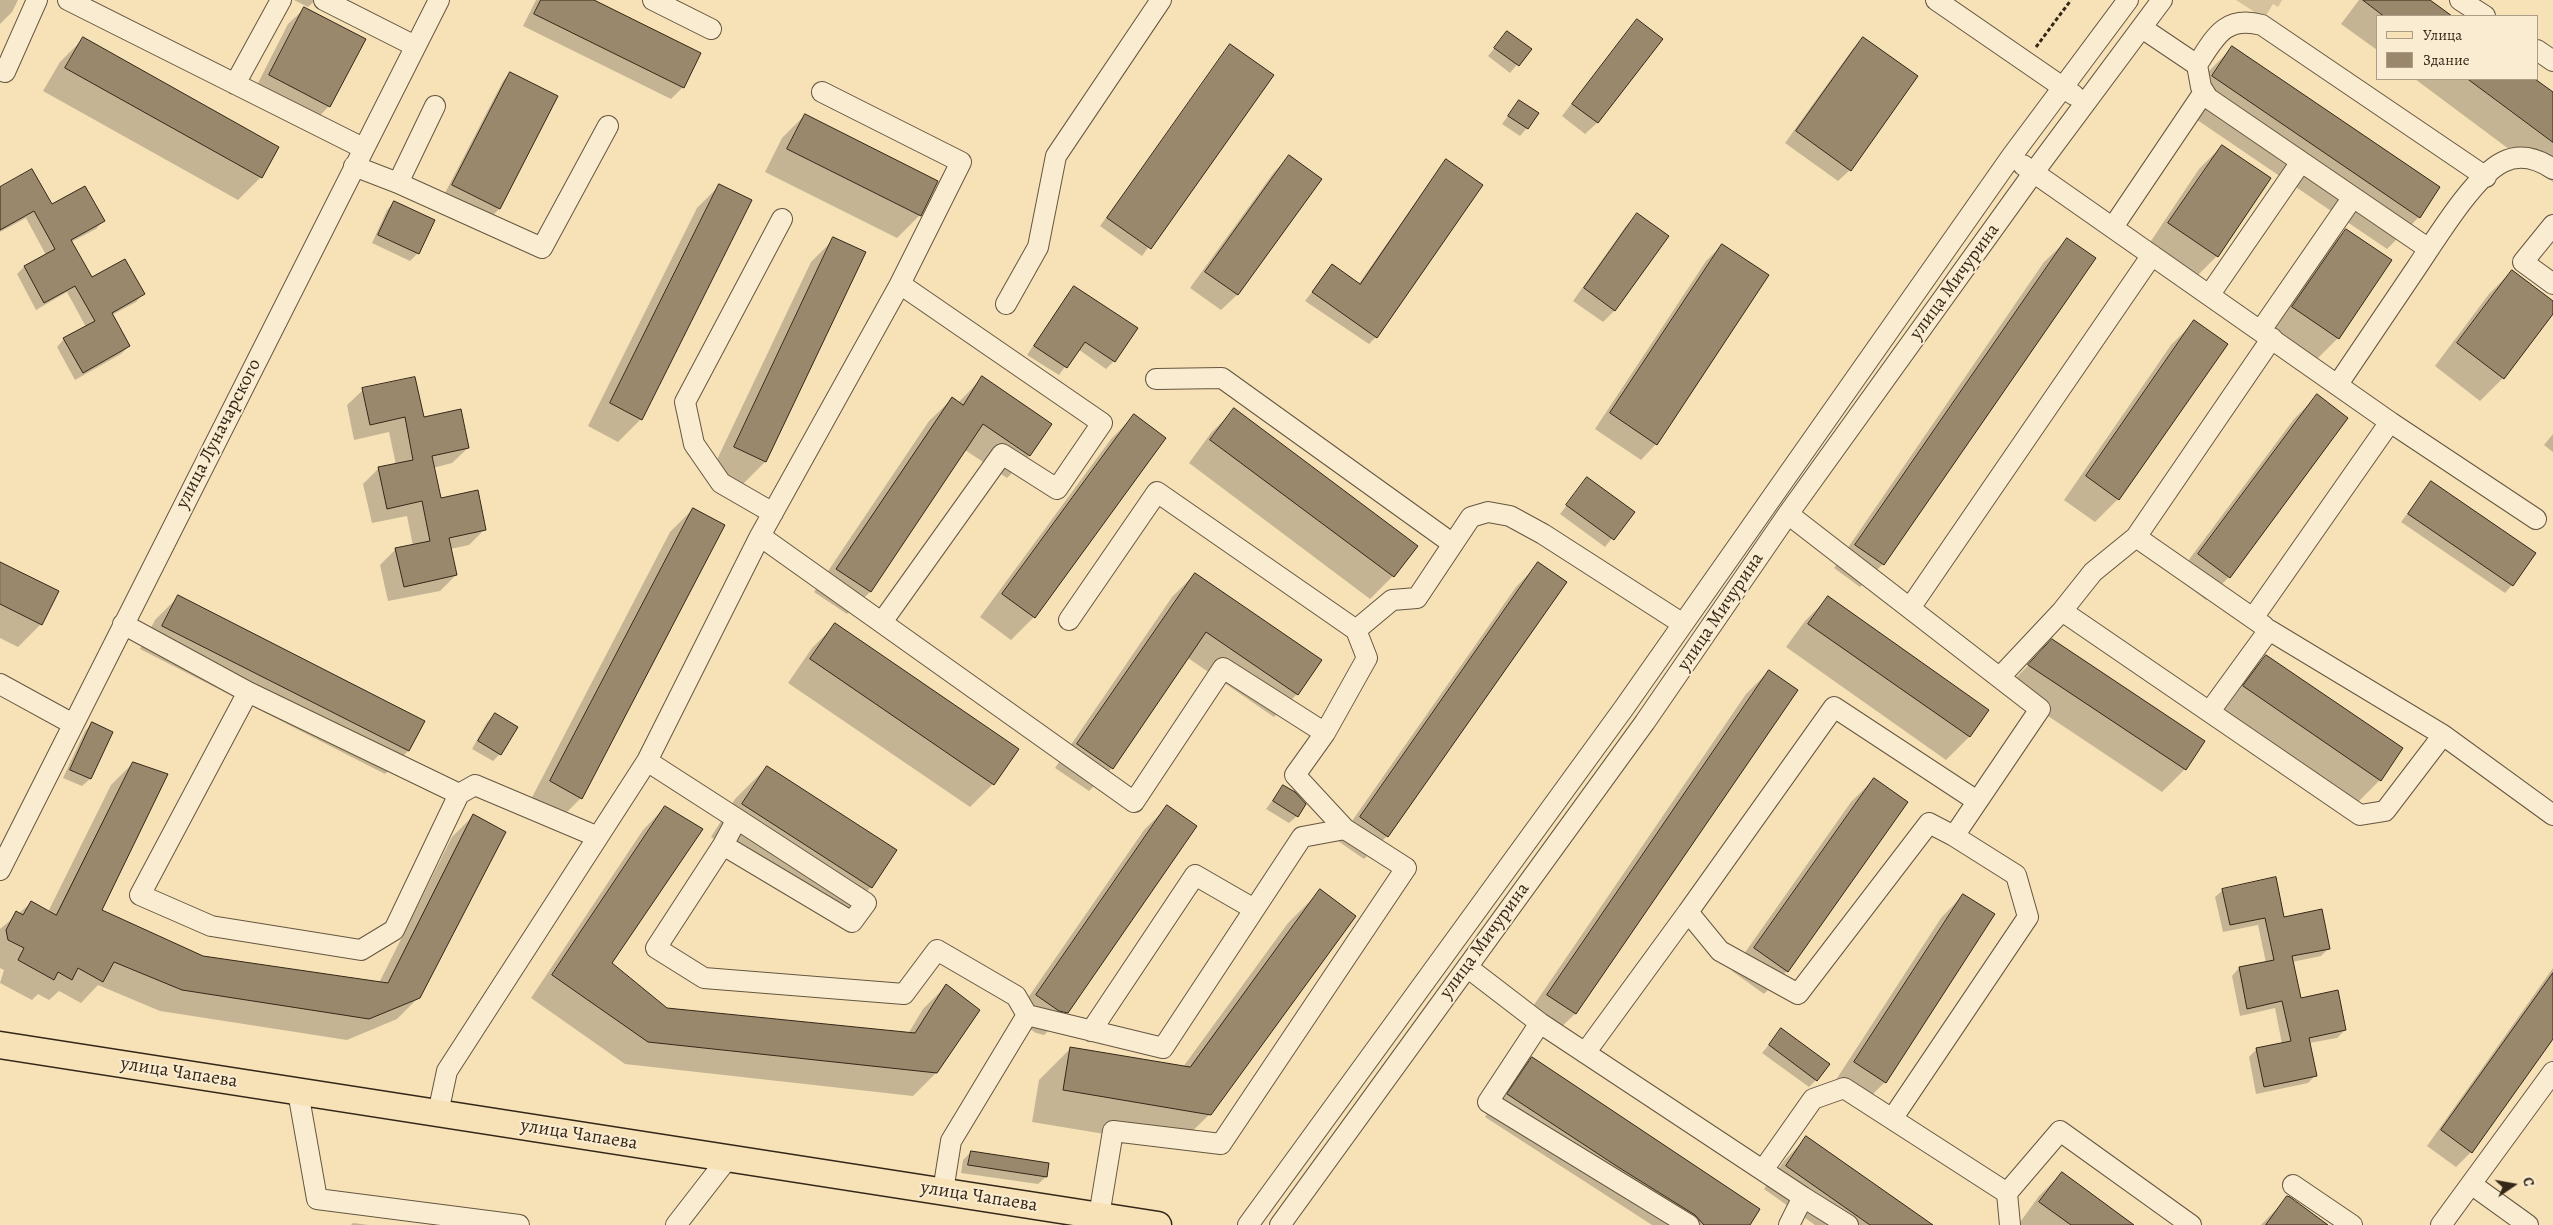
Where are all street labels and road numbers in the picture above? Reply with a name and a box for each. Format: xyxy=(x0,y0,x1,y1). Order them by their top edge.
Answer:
street label: улица Мичурина xyxy=(1905,219,2005,345)
street label: улица Луначарского xyxy=(171,355,267,513)
street label: улица Мичурина xyxy=(1673,548,1769,676)
street label: улица Мичурина xyxy=(1435,878,1535,1004)
street label: улица Чапаева xyxy=(119,1053,239,1093)
street label: улица Чапаева xyxy=(519,1115,639,1155)
street label: улица Чапаева xyxy=(919,1177,1039,1217)

